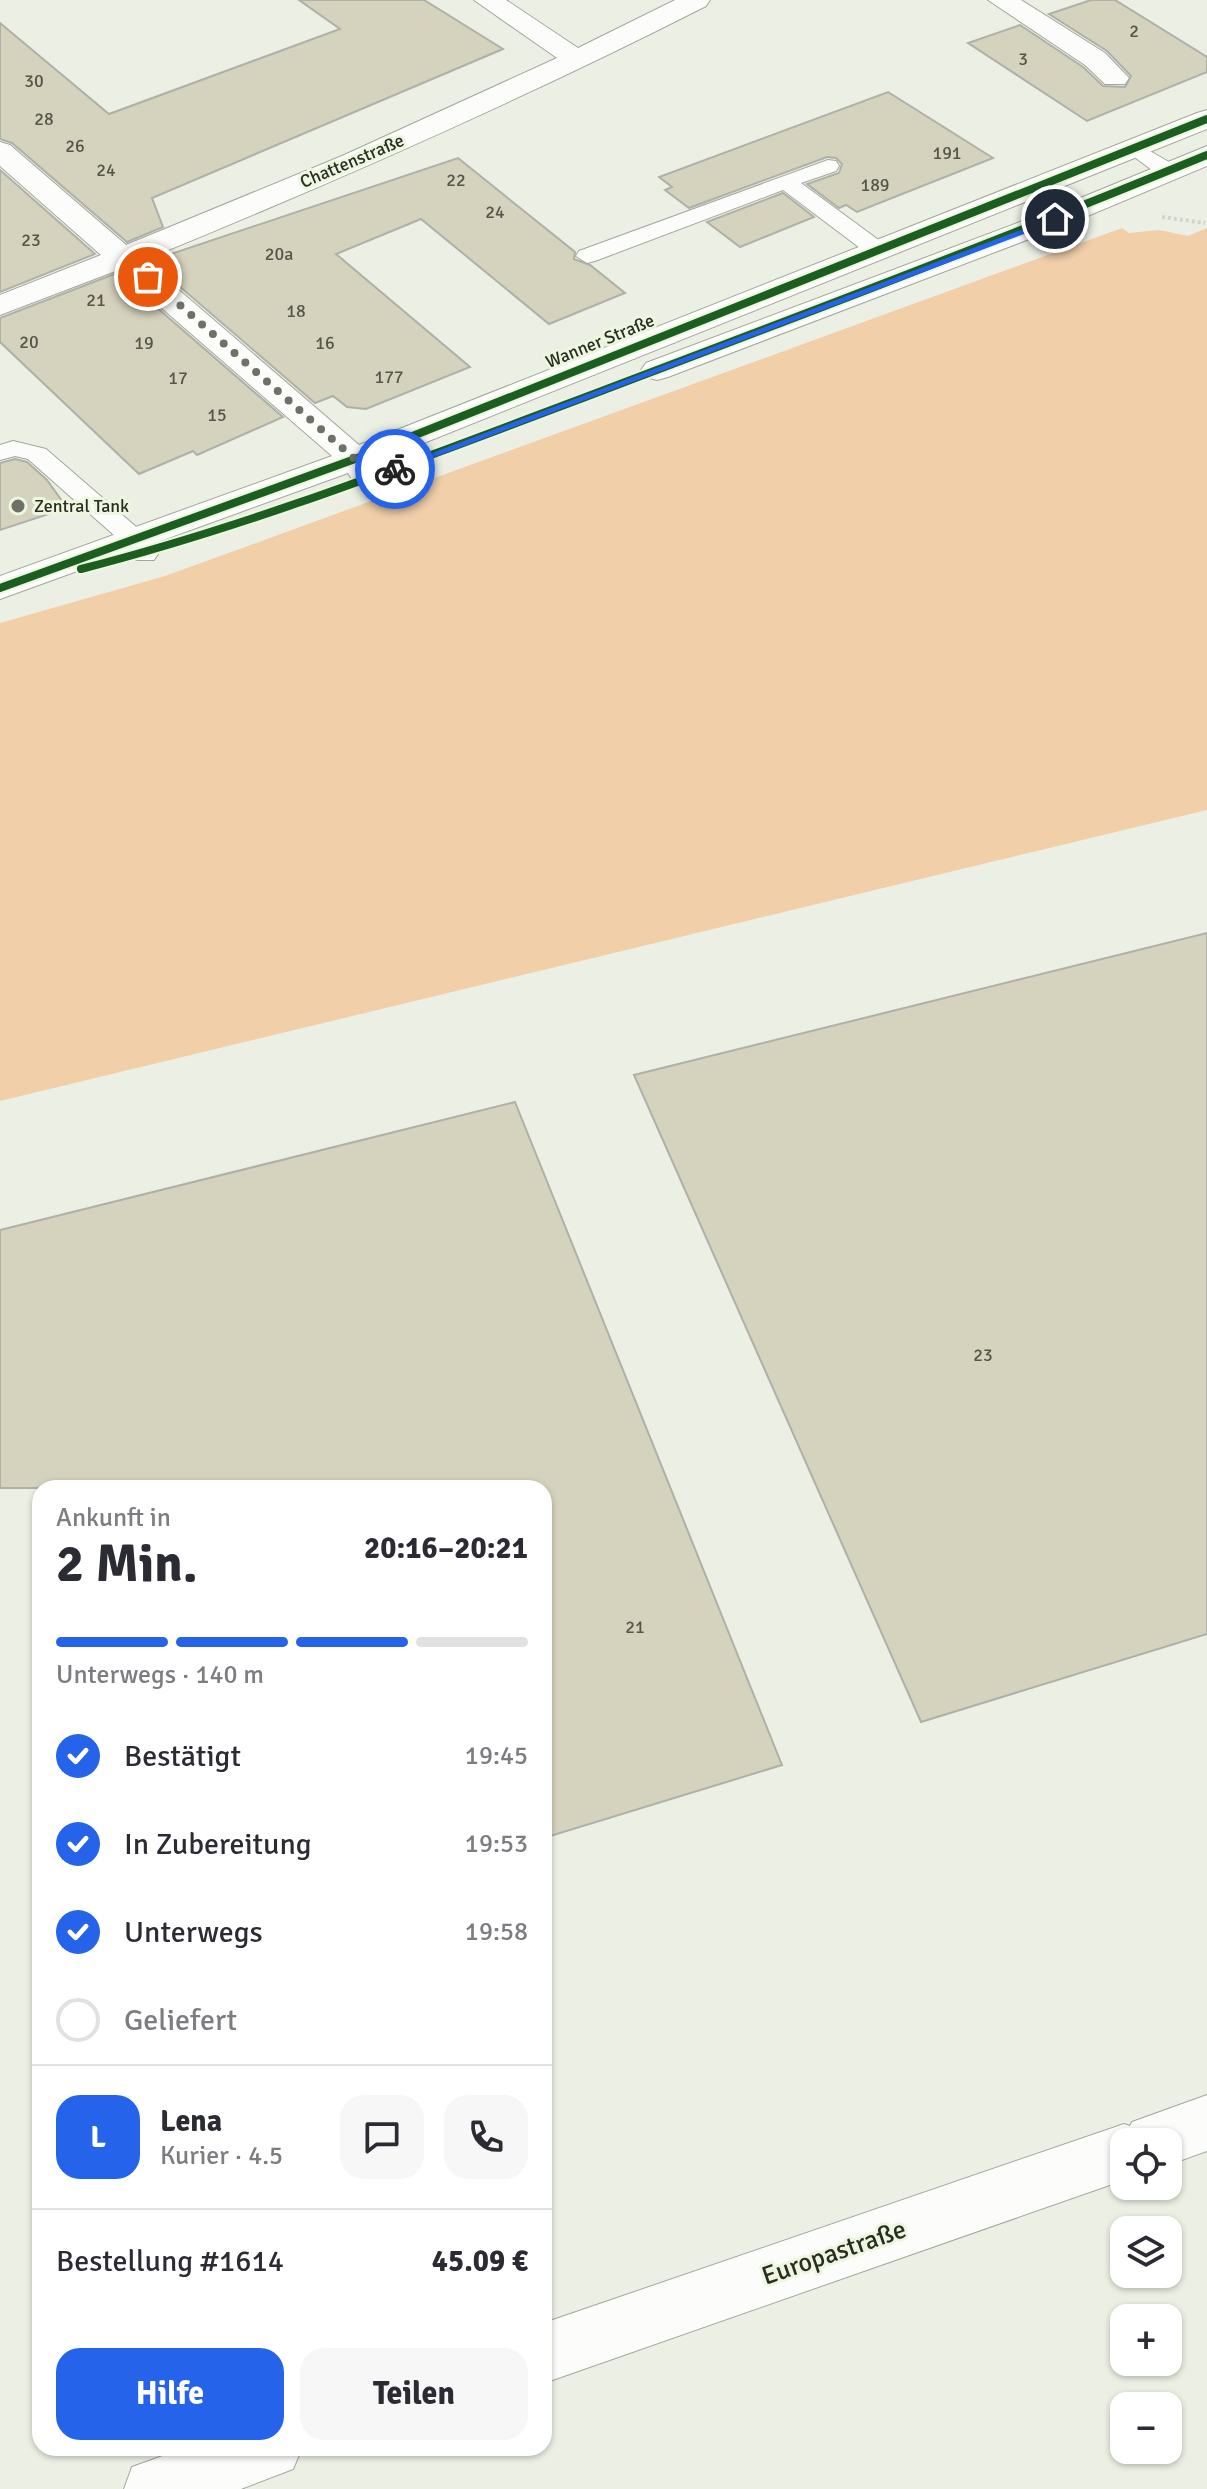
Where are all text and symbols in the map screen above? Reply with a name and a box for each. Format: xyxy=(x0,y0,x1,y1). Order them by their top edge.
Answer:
house number: 2 xyxy=(1129,20,1139,42)
house number: 3 xyxy=(1018,48,1028,70)
house number: 30 xyxy=(24,70,44,92)
house number: 28 xyxy=(34,108,54,130)
street label: Chattenstraße xyxy=(297,129,407,193)
house number: 26 xyxy=(65,135,85,157)
house number: 191 xyxy=(932,142,962,164)
house number: 24 xyxy=(96,159,116,181)
house number: 22 xyxy=(446,169,466,191)
house number: 189 xyxy=(860,174,890,196)
pin xyxy=(1021,185,1089,253)
icon: home xyxy=(1033,197,1077,241)
house number: 24 xyxy=(485,201,505,223)
house number: 23 xyxy=(21,229,41,251)
pin xyxy=(114,243,182,311)
house number: 20a xyxy=(265,243,293,265)
icon: bag xyxy=(126,255,170,299)
house number: 21 xyxy=(86,289,106,311)
house number: 18 xyxy=(286,300,306,322)
street label: Wanner Straße xyxy=(542,309,658,373)
house number: 20 xyxy=(19,331,39,353)
house number: 19 xyxy=(134,332,154,354)
house number: 16 xyxy=(315,332,335,354)
house number: 177 xyxy=(374,366,404,388)
house number: 17 xyxy=(168,367,188,389)
house number: 15 xyxy=(207,404,227,426)
courier xyxy=(355,429,435,509)
icon: bike xyxy=(373,447,417,491)
place label: Zentral Tank xyxy=(34,495,129,517)
marker: Zentral Tank xyxy=(9,497,27,515)
house number: 23 xyxy=(973,1344,993,1366)
text: Ankunft in xyxy=(56,1502,171,1534)
text: 20:16–20:21 xyxy=(364,1530,528,1567)
text: 2 Min. xyxy=(56,1532,198,1596)
house number: 21 xyxy=(625,1616,645,1638)
text: Unterwegs · 140 m xyxy=(56,1659,264,1691)
icon: check xyxy=(56,1734,100,1778)
text: Bestätigt xyxy=(124,1738,241,1775)
text: 19:45 xyxy=(465,1740,528,1772)
icon: check xyxy=(56,1822,100,1866)
text: In Zubereitung xyxy=(124,1826,312,1863)
text: 19:53 xyxy=(465,1828,528,1860)
icon: check xyxy=(56,1910,100,1954)
text: Unterwegs xyxy=(124,1914,263,1951)
text: 19:58 xyxy=(465,1916,528,1948)
text: Geliefert xyxy=(124,2002,237,2039)
button: chat xyxy=(340,2095,424,2179)
button: phone xyxy=(444,2095,528,2179)
text: Lena xyxy=(160,2103,222,2140)
text: L xyxy=(90,2119,106,2156)
map controls xyxy=(1110,2128,1182,2464)
button: locate xyxy=(1110,2128,1182,2200)
text: Kurier · 4.5 xyxy=(160,2140,283,2172)
street label: Europastraße xyxy=(758,2213,910,2293)
button: layers xyxy=(1110,2216,1182,2288)
text: Bestellung #1614 xyxy=(56,2243,284,2280)
text: 45.09 € xyxy=(432,2243,528,2280)
button: + xyxy=(1110,2304,1182,2376)
button: Hilfe xyxy=(56,2348,284,2440)
button: Teilen xyxy=(300,2348,528,2440)
button: − xyxy=(1110,2392,1182,2464)

